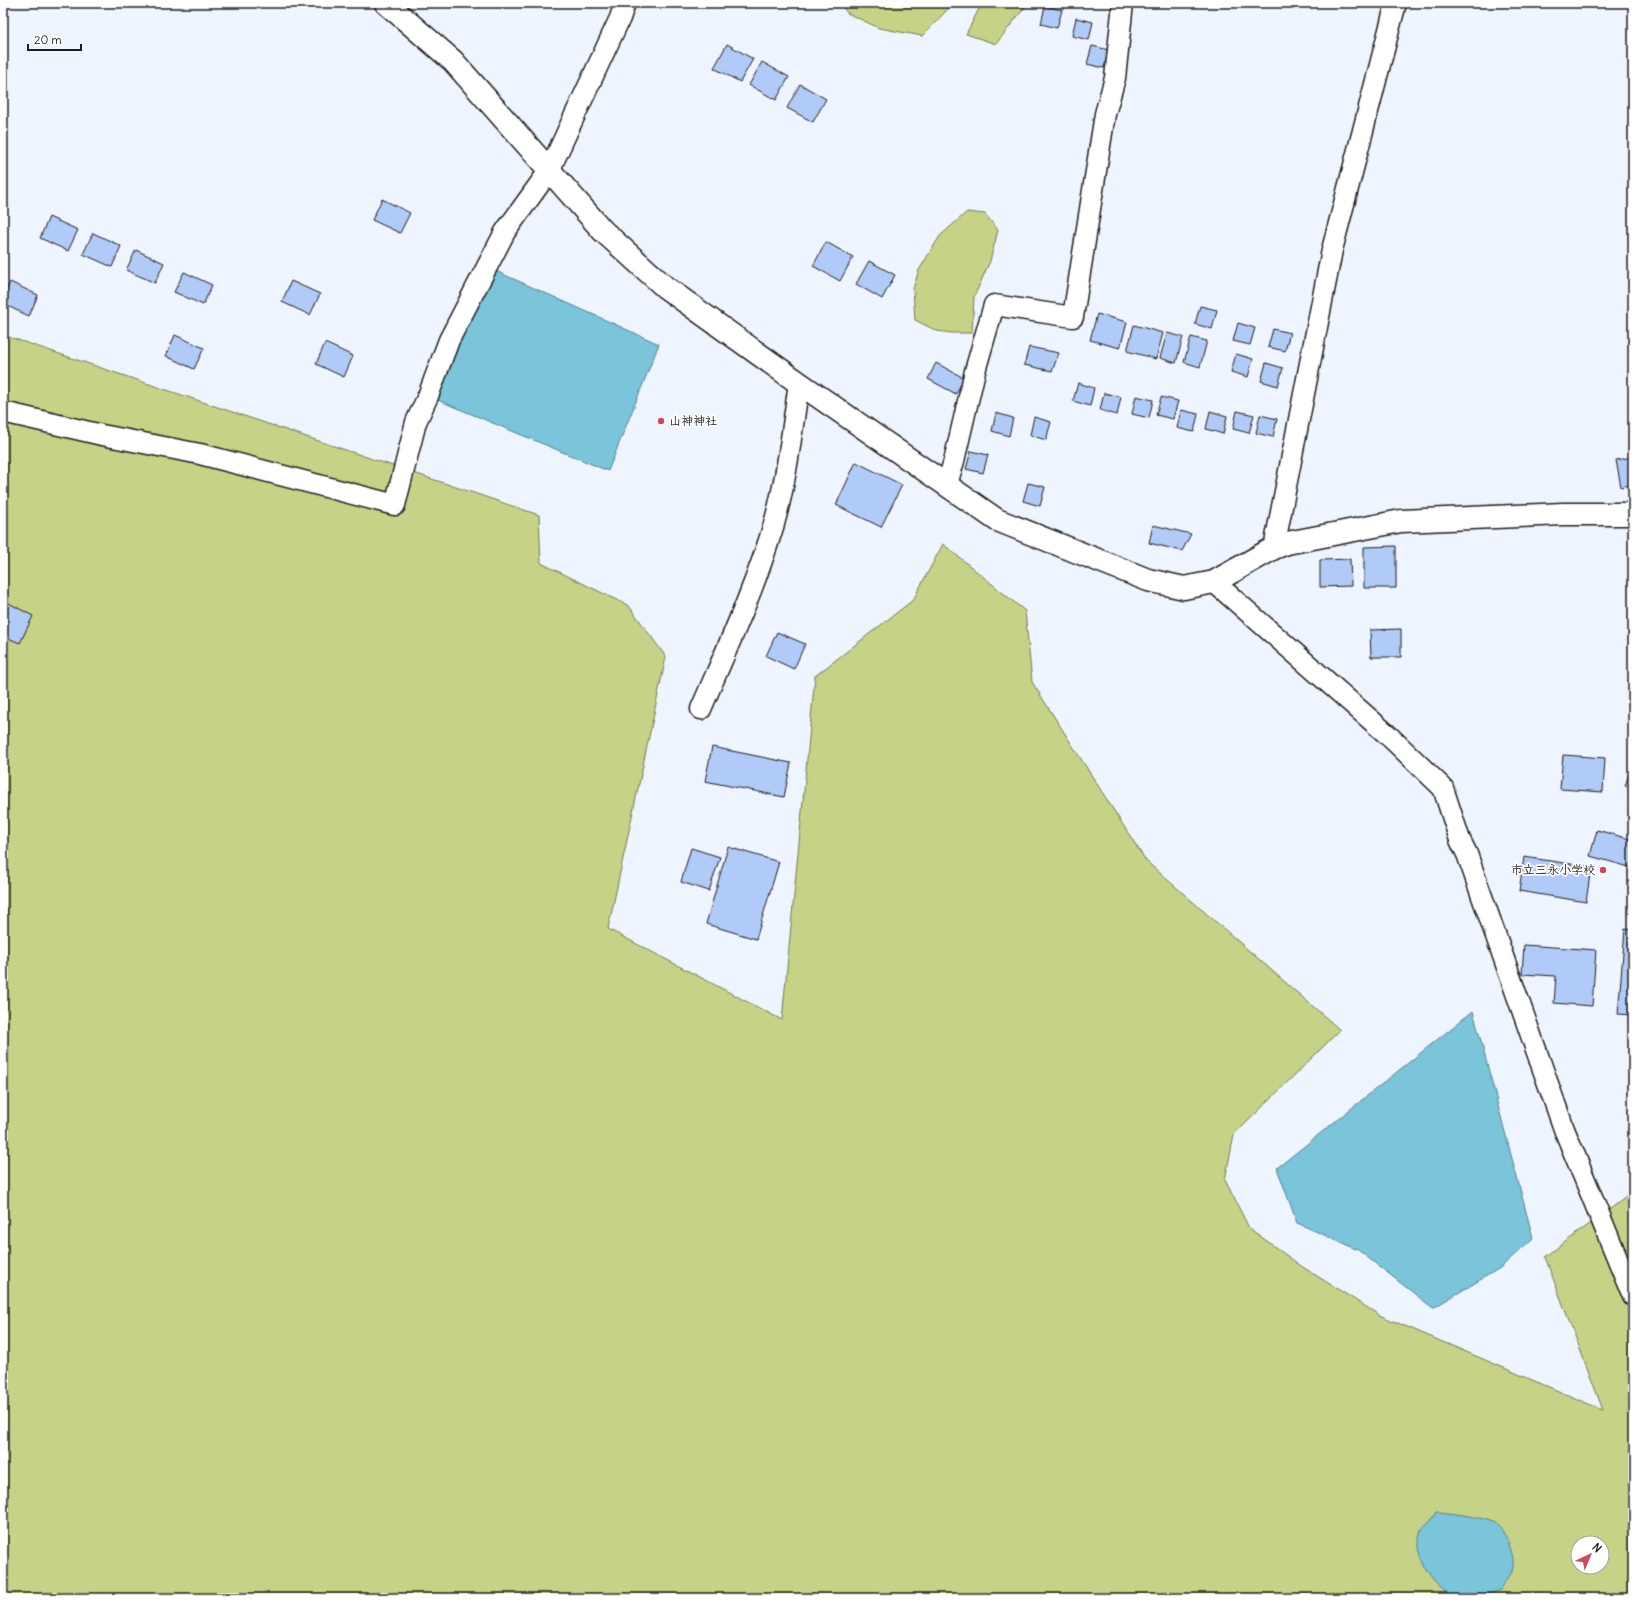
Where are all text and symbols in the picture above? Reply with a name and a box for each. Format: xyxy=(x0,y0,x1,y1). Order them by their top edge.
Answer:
scale bar xyxy=(28,26,81,52)
text: 20 m xyxy=(34,32,62,47)
place label: 山神神社 xyxy=(669,413,717,428)
marker: 山神神社 xyxy=(656,416,666,426)
place label: 市立三永小学校 xyxy=(1511,862,1595,877)
marker: 市立三永小学校 xyxy=(1598,865,1608,875)
north arrow xyxy=(1570,1535,1610,1575)
text: N xyxy=(1589,1540,1605,1555)

